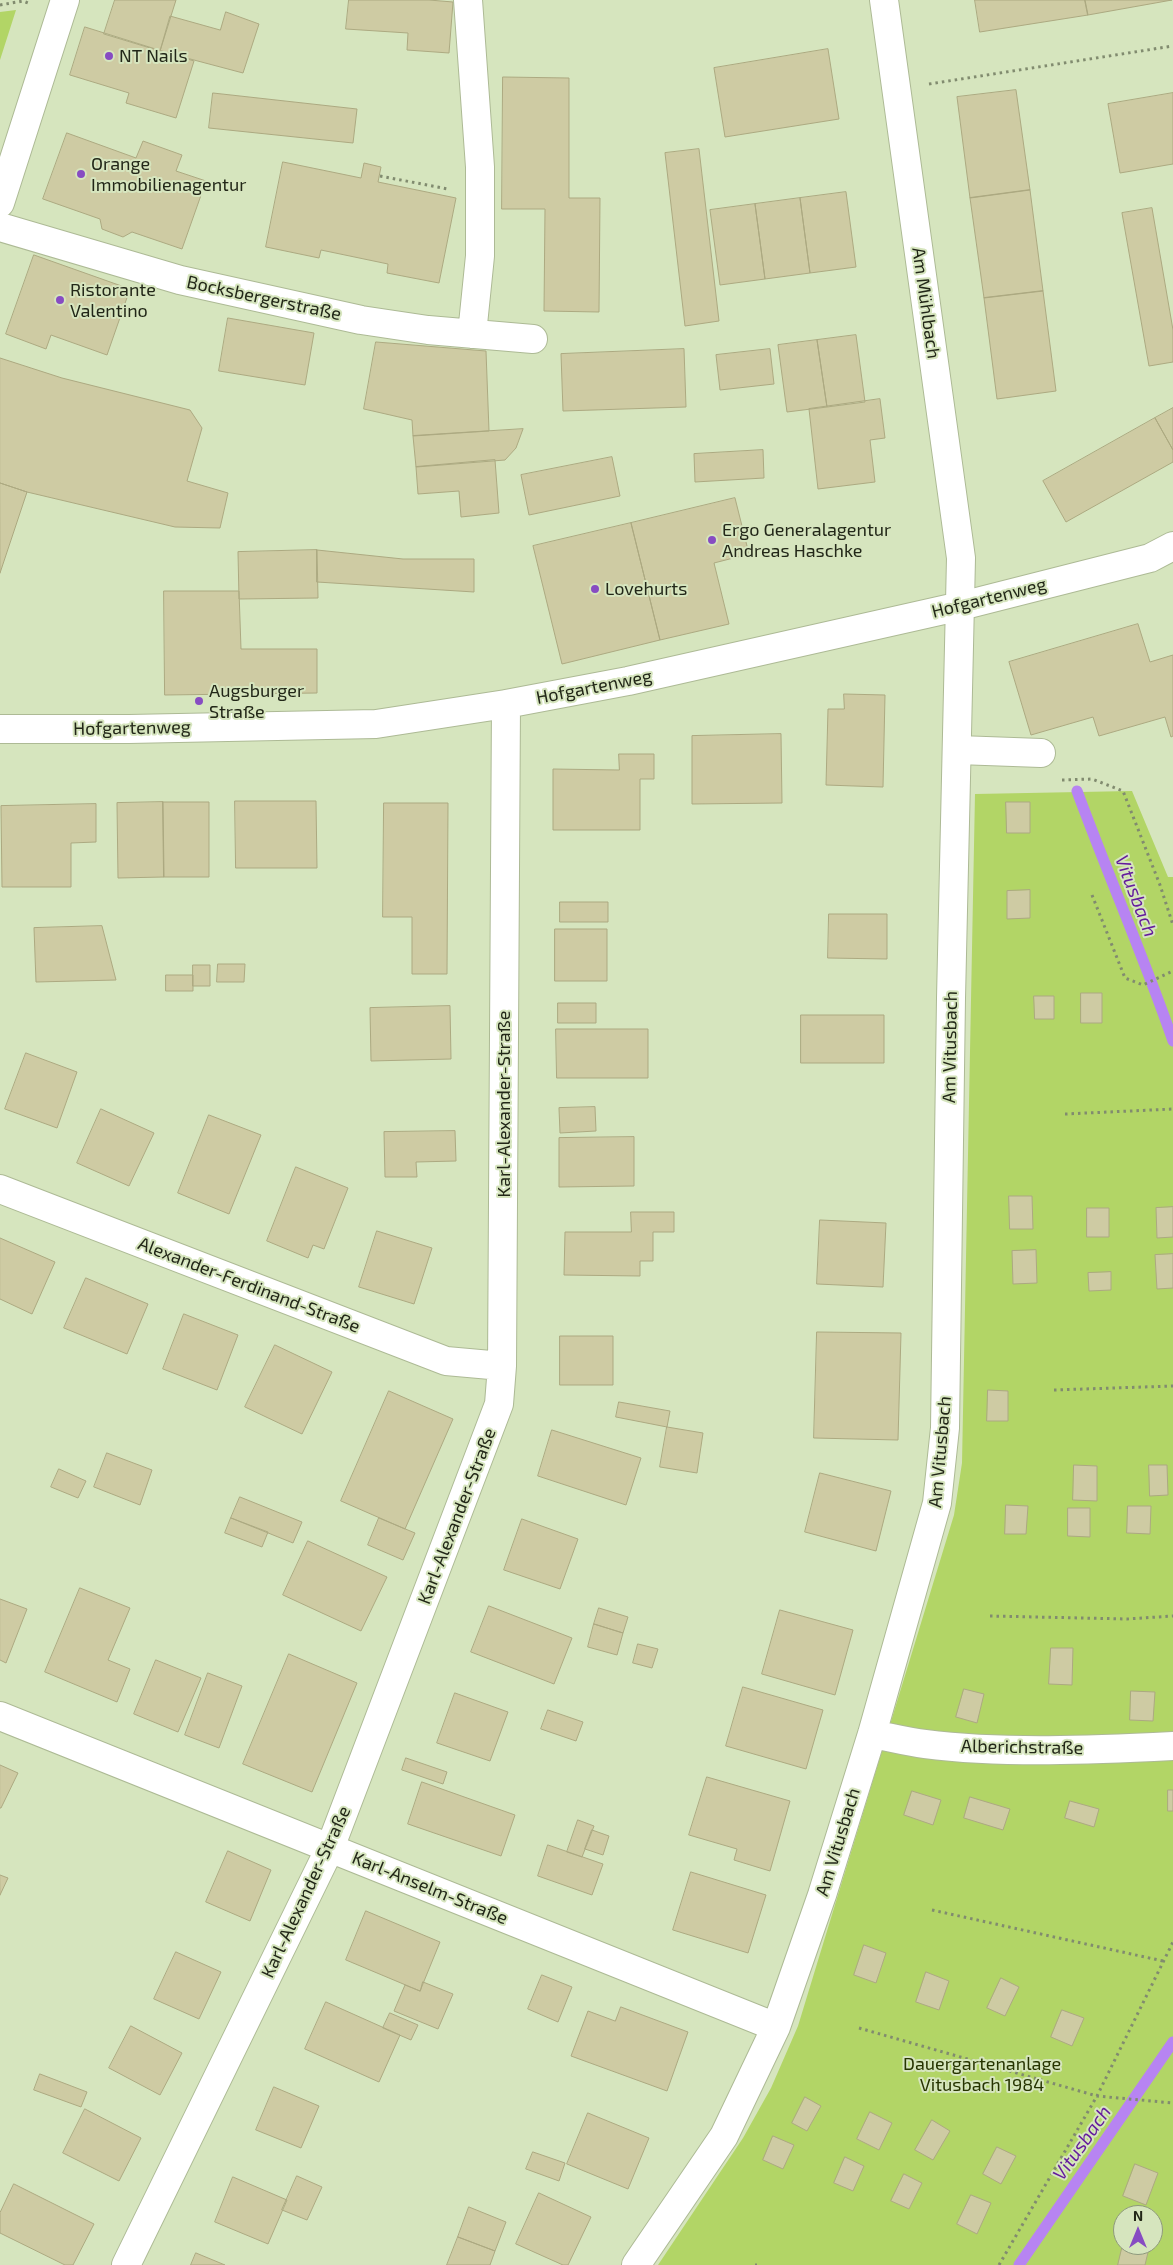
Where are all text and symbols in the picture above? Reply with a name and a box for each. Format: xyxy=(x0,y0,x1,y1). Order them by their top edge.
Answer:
place label: NT Nails xyxy=(119,45,188,67)
marker: NT Nails xyxy=(103,50,115,62)
place label: Orange Immobilienagentur xyxy=(91,153,246,195)
marker: Orange Immobilienagentur xyxy=(75,168,87,180)
street label: Am Mühlbach xyxy=(907,246,945,360)
street label: Bocksbergerstraße xyxy=(185,271,343,325)
place label: Ristorante Valentino xyxy=(70,279,156,322)
marker: Ristorante Valentino xyxy=(54,294,66,306)
place label: Ergo Generalagentur Andreas Haschke xyxy=(722,519,891,562)
marker: Ergo Generalagentur Andreas Haschke xyxy=(706,534,718,546)
street label: Hofgartenweg xyxy=(929,573,1049,623)
place label: Lovehurts xyxy=(605,578,687,600)
marker: Lovehurts xyxy=(589,583,601,595)
street label: Hofgartenweg xyxy=(534,665,654,709)
place label: Augsburger Straße xyxy=(209,680,304,722)
marker: Augsburger Straße xyxy=(193,695,205,707)
street label: Hofgartenweg xyxy=(73,716,191,740)
water label: Vitusbach xyxy=(1110,852,1162,940)
street label: Am Vitusbach xyxy=(938,991,962,1103)
street label: Karl-Alexander-Straße xyxy=(493,1011,515,1197)
street label: Alexander-Ferdinand-Straße xyxy=(135,1233,363,1337)
street label: Am Vitusbach xyxy=(924,1395,956,1509)
street label: Karl-Alexander-Straße xyxy=(413,1425,501,1607)
street label: Alberichstraße xyxy=(961,1735,1083,1759)
street label: Am Vitusbach xyxy=(811,1785,865,1899)
street label: Karl-Alexander-Straße xyxy=(257,1803,355,1981)
street label: Karl-Anselm-Straße xyxy=(349,1847,511,1929)
park label: Dauergartenanlage Vitusbach 1984 xyxy=(903,2053,1061,2096)
water label: Vitusbach xyxy=(1048,2101,1116,2185)
north arrow xyxy=(1113,2205,1163,2255)
text: N xyxy=(1133,2207,1143,2224)

